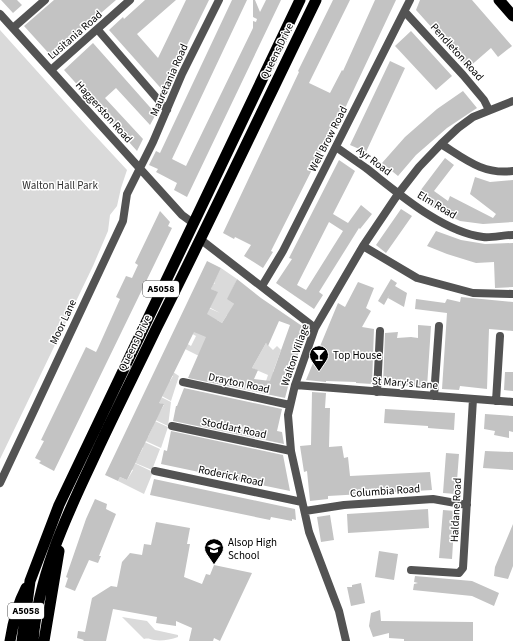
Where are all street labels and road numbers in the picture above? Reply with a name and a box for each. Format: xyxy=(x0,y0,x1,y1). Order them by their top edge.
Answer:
street label: Lusitania Road xyxy=(45,7,105,63)
street label: Queens Drive xyxy=(257,20,297,82)
street label: Pendleton Road xyxy=(427,20,487,84)
street label: Mauretania Road xyxy=(146,41,192,119)
street label: Haggerston Road xyxy=(72,78,136,146)
street label: Well Brow Road xyxy=(305,104,351,174)
street label: Ayr Road xyxy=(353,143,395,179)
street label: Elm Road xyxy=(414,187,460,223)
road number: A5058 xyxy=(143,281,179,297)
street label: Moor Lane xyxy=(46,296,80,347)
street label: Queens Drive xyxy=(115,312,155,374)
street label: Walton Village xyxy=(277,321,313,388)
street label: Drayton Road xyxy=(207,369,271,397)
street label: St Mary's Lane xyxy=(372,373,439,393)
street label: Stoddart Road xyxy=(200,414,268,442)
street label: Roderick Road xyxy=(197,462,265,490)
street label: Haldane Road xyxy=(447,477,465,543)
street label: Columbia Road xyxy=(349,481,421,501)
road number: A5058 xyxy=(8,603,44,619)

